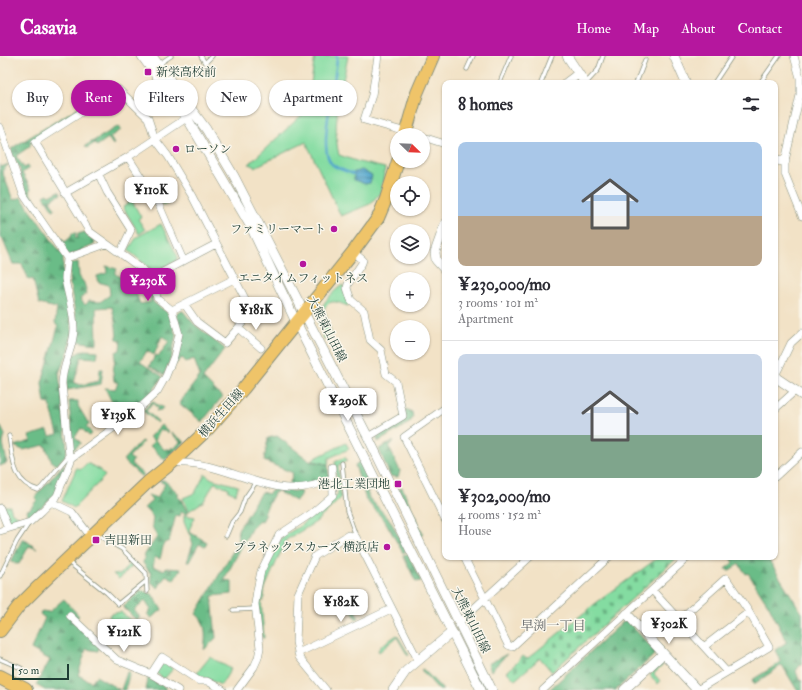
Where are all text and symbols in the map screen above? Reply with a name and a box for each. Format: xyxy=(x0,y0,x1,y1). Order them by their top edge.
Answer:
text: Casavia xyxy=(20,16,77,40)
text: Home xyxy=(576,20,611,37)
text: Map xyxy=(633,20,659,37)
text: About xyxy=(681,20,715,37)
text: Contact xyxy=(737,20,782,37)
place label: 新栄高校前 xyxy=(156,65,216,80)
marker: 新栄高校前 xyxy=(143,67,153,77)
chip: Buy xyxy=(12,80,63,116)
chip: Rent xyxy=(71,80,126,116)
chip: Filters xyxy=(134,80,198,116)
chip: New xyxy=(206,80,261,116)
chip: Apartment xyxy=(269,80,357,116)
icon: filters xyxy=(740,93,762,115)
text: 8 homes xyxy=(458,94,513,115)
north arrow xyxy=(390,128,430,168)
map controls xyxy=(390,128,430,360)
place label: ローソン xyxy=(184,142,232,157)
marker: ローソン xyxy=(171,144,181,154)
icon: home xyxy=(574,168,646,240)
button: locate xyxy=(390,176,430,216)
pin: ¥110K xyxy=(123,177,179,211)
text: ¥110K xyxy=(134,182,168,198)
place label: ファミリーマート xyxy=(230,222,326,237)
marker: ファミリーマート xyxy=(329,224,339,234)
button: layers xyxy=(390,224,430,264)
marker: エニタイムフィットネス xyxy=(298,259,308,269)
pin: ¥230K xyxy=(120,268,176,302)
place label: エニタイムフィットネス xyxy=(238,271,368,286)
button: + xyxy=(390,272,430,312)
text: ¥230K xyxy=(129,273,167,289)
text: ¥230,000/mo xyxy=(458,274,551,295)
street label: 大熊東山田線 xyxy=(304,294,350,365)
text: 3 rooms · 101 m² xyxy=(458,295,538,311)
pin: ¥181K xyxy=(228,297,284,331)
text: ¥181K xyxy=(239,302,273,318)
text: Apartment xyxy=(458,311,514,327)
button: − xyxy=(390,320,430,360)
icon: home xyxy=(574,380,646,452)
street label: 横浜生田線 xyxy=(196,386,247,441)
pin: ¥290K xyxy=(320,388,376,422)
text: ¥290K xyxy=(329,393,367,409)
pin: ¥139K xyxy=(90,402,146,436)
text: ¥139K xyxy=(100,407,136,423)
place label: 港北工業団地 xyxy=(318,477,390,492)
marker: 港北工業団地 xyxy=(393,479,403,489)
text: ¥302,000/mo xyxy=(458,486,551,507)
text: 4 rooms · 152 m² xyxy=(458,507,541,523)
text: House xyxy=(458,523,491,539)
place label: 吉田新田 xyxy=(104,533,152,548)
marker: 吉田新田 xyxy=(91,535,101,545)
place label: プラネックスカーズ 横浜店 xyxy=(234,540,379,555)
marker: プラネックスカーズ 横浜店 xyxy=(382,542,392,552)
street label: 大熊東山田線 xyxy=(448,585,493,656)
pin: ¥182K xyxy=(313,589,369,623)
text: ¥182K xyxy=(323,594,359,610)
pin: ¥302K xyxy=(641,611,697,645)
text: ¥302K xyxy=(650,616,688,632)
district label: 早渕一丁目 xyxy=(520,618,586,634)
pin: ¥121K xyxy=(96,619,152,653)
text: ¥121K xyxy=(107,624,141,640)
scale bar xyxy=(12,662,69,681)
text: 50 m xyxy=(18,664,39,677)

